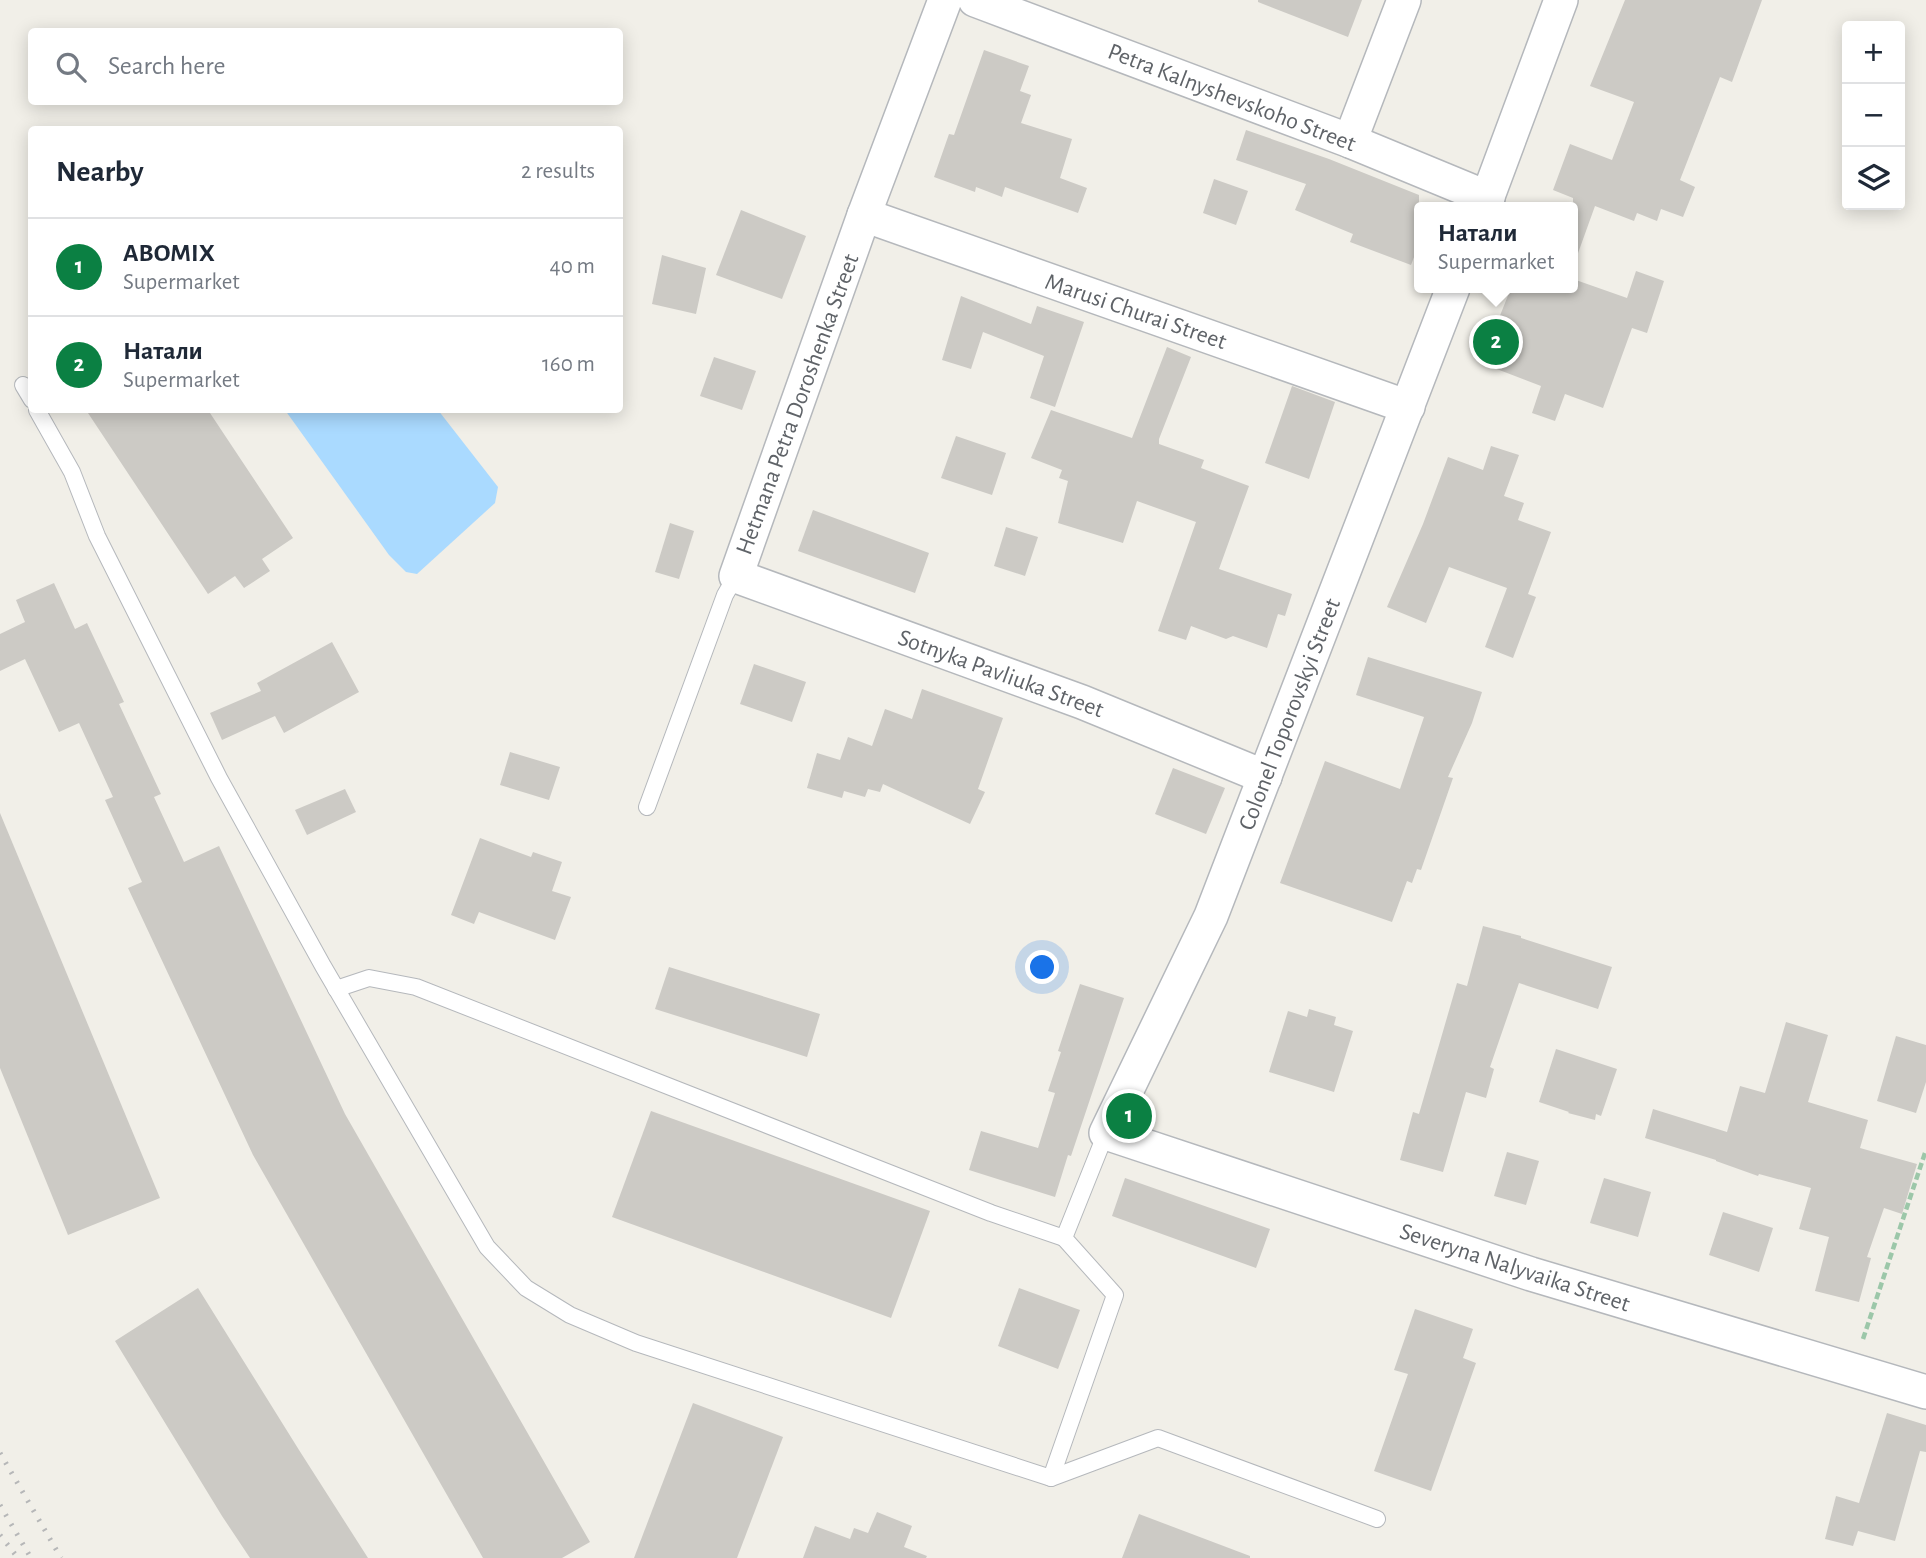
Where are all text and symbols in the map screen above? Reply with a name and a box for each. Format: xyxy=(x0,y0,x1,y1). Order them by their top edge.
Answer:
map controls xyxy=(1842,21,1905,210)
button: + xyxy=(1842,21,1905,84)
search box xyxy=(28,28,623,105)
street label: Petra Kalnyshevskoho Street xyxy=(1104,40,1359,156)
icon: search xyxy=(52,48,90,86)
text: Search here xyxy=(108,53,226,79)
button: − xyxy=(1842,84,1905,147)
button: layers xyxy=(1842,147,1905,210)
text: Nearby xyxy=(56,157,144,187)
text: 2 results xyxy=(521,160,595,183)
popup xyxy=(1414,202,1578,293)
text: Натали xyxy=(1438,220,1518,246)
text: ABOMIX xyxy=(123,240,215,266)
street label: Hetmana Petra Doroshenka Street xyxy=(732,250,864,558)
text: Supermarket xyxy=(1438,251,1554,274)
text: 1 xyxy=(75,255,83,278)
text: 40 m xyxy=(550,255,595,278)
street label: Marusi Churai Street xyxy=(1042,270,1230,354)
text: Supermarket xyxy=(123,271,240,294)
pin: 2 xyxy=(1473,316,1519,368)
text: Натали xyxy=(123,338,203,364)
text: 2 xyxy=(74,353,84,376)
text: 160 m xyxy=(542,353,595,376)
text: Supermarket xyxy=(123,369,240,392)
street label: Colonel Toporovskyi Street xyxy=(1235,595,1345,833)
street label: Sotnyka Pavliuka Street xyxy=(895,626,1107,722)
your location xyxy=(1025,950,1059,984)
pin: 1 xyxy=(1106,1090,1152,1142)
street label: Severyna Nalyvaika Street xyxy=(1397,1219,1633,1317)

